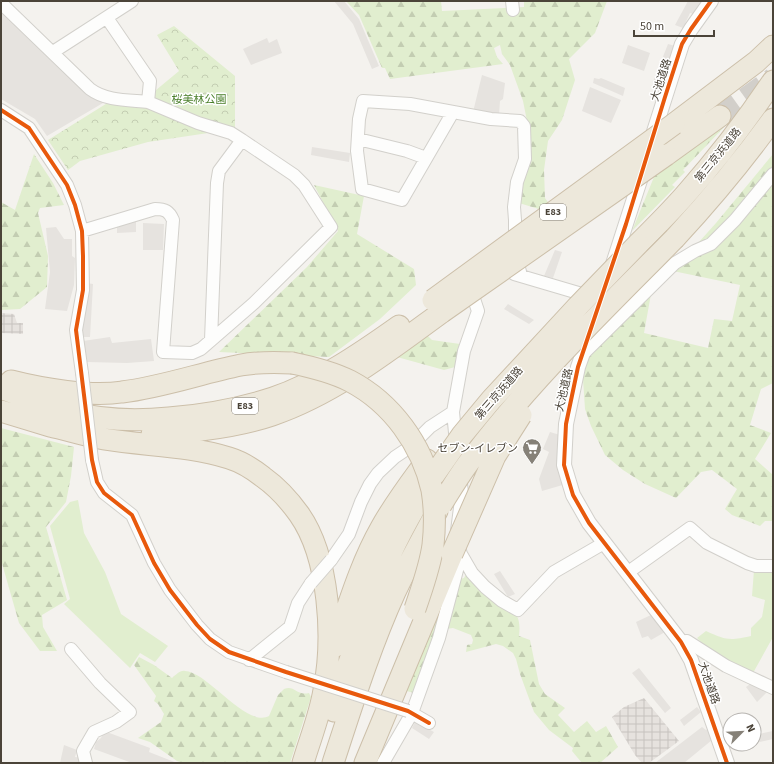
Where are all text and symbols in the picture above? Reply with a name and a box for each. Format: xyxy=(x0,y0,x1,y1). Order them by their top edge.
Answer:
scale bar xyxy=(634,12,714,38)
text: 50 m xyxy=(640,18,664,35)
street label: 大池道路 xyxy=(647,57,675,103)
park label: 桜美林公園 xyxy=(172,92,227,107)
street label: 第三京浜道路 xyxy=(691,125,745,185)
road number: E83 xyxy=(540,204,566,220)
street label: 第三京浜道路 xyxy=(472,363,526,423)
street label: 大池道路 xyxy=(552,367,576,413)
road number: E83 xyxy=(232,398,258,414)
supermarket icon: セブン-イレブン xyxy=(521,437,543,465)
place label: セブン-イレブン xyxy=(438,441,518,456)
street label: 大池道路 xyxy=(695,660,723,706)
north arrow xyxy=(722,712,762,752)
text: N xyxy=(742,722,759,735)

